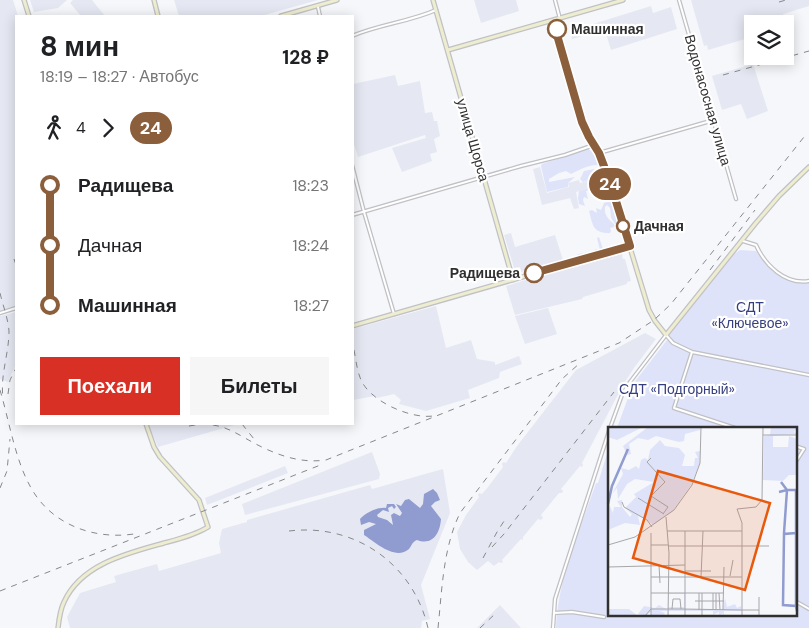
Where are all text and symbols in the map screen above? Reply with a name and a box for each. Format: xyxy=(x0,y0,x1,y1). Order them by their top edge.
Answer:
map controls xyxy=(744,15,794,65)
button: layers xyxy=(744,15,794,65)
marker: Машинная xyxy=(547,19,567,39)
place label: Машинная xyxy=(571,20,644,38)
text: 8 мин xyxy=(40,28,119,65)
street label: Водонасосная улица xyxy=(681,32,735,168)
text: 128 ₽ xyxy=(282,45,329,70)
text: 18:19 – 18:27 · Автобус xyxy=(40,66,199,87)
street label: улица Щорса xyxy=(453,96,494,184)
icon: walk xyxy=(40,114,68,142)
icon: forward xyxy=(94,114,122,142)
text: 24 xyxy=(140,116,162,140)
text: 4 xyxy=(76,117,86,138)
line badge: 24 xyxy=(588,168,632,200)
text: 24 xyxy=(599,172,621,196)
text: Радищева xyxy=(78,173,173,198)
text: 18:23 xyxy=(292,175,329,196)
place label: Дачная xyxy=(634,217,684,235)
marker: Дачная xyxy=(616,219,630,233)
text: Дачная xyxy=(78,233,142,258)
text: 18:24 xyxy=(292,235,329,256)
marker: Радищева xyxy=(524,263,544,283)
place label: Радищева xyxy=(450,264,520,282)
text: Машинная xyxy=(78,293,177,318)
text: 18:27 xyxy=(294,295,329,316)
park label: СДТ «Ключевое» xyxy=(711,298,789,332)
button: Поехали xyxy=(40,357,180,415)
button: Билеты xyxy=(190,357,329,415)
park label: СДТ «Подгорный» xyxy=(619,380,735,398)
inset map xyxy=(608,427,796,616)

